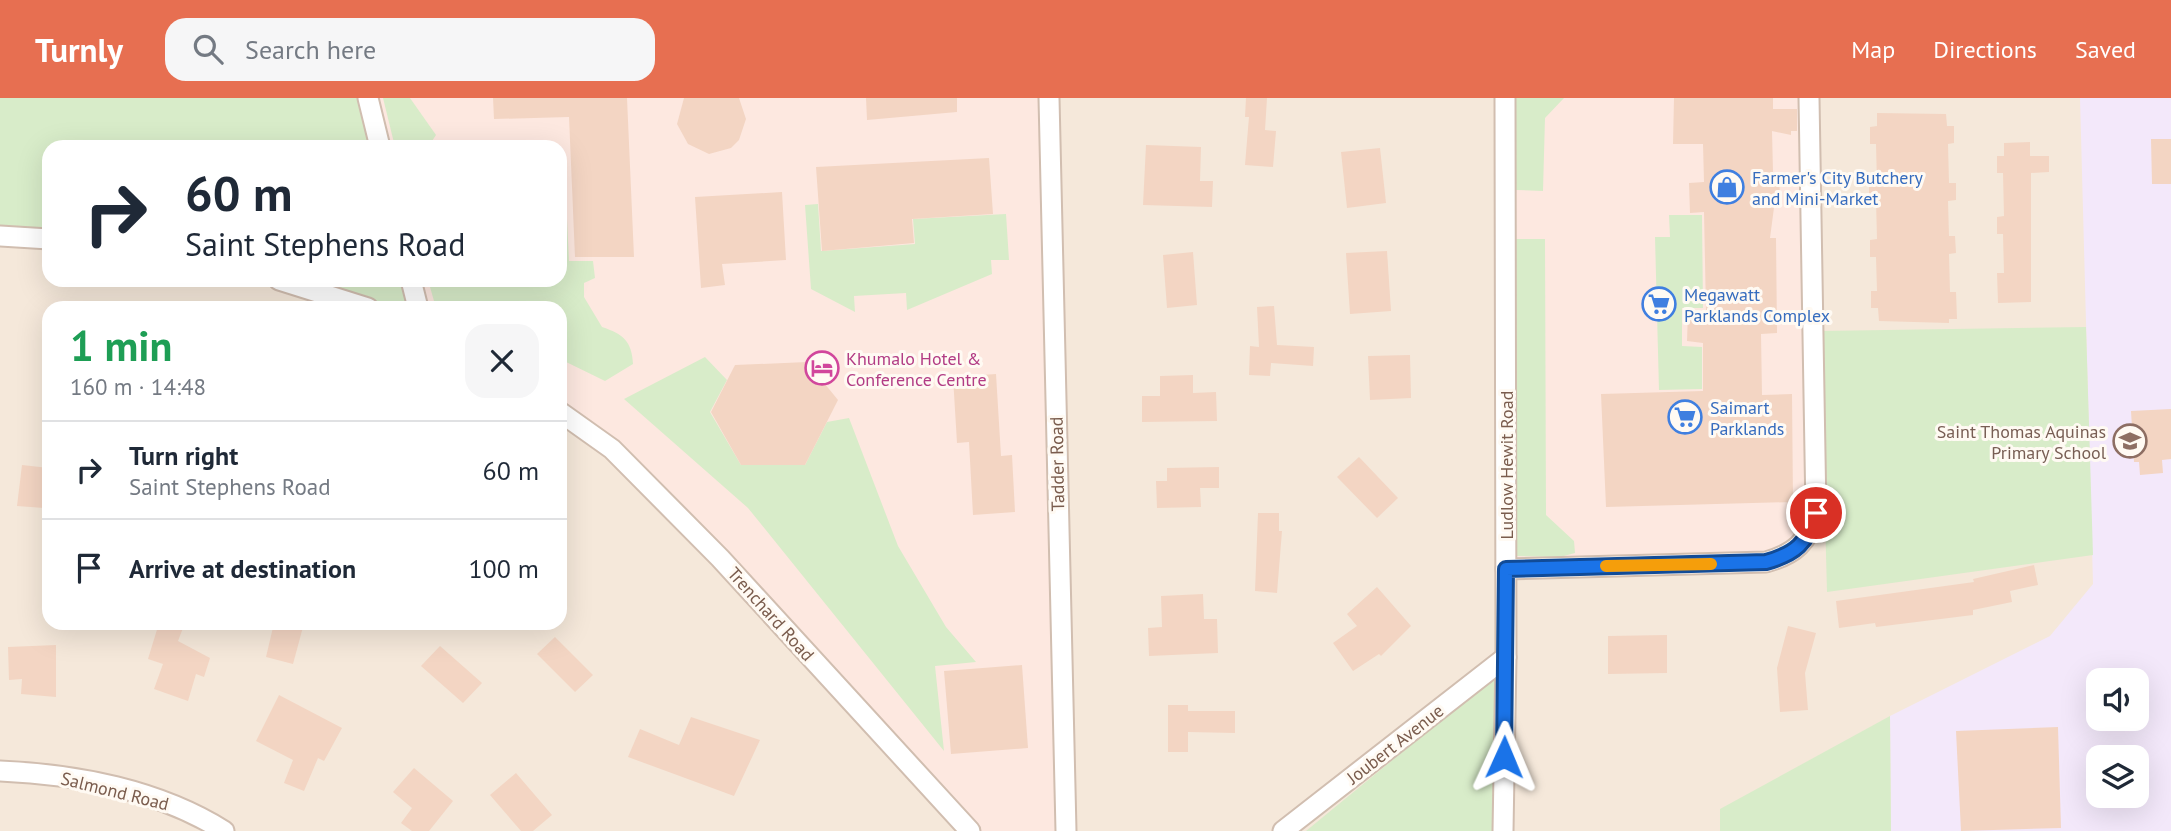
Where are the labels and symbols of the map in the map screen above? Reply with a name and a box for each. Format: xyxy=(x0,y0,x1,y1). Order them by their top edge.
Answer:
place label: Farmer's City Butchery and Mini-Market xyxy=(1752,166,1924,210)
shop icon: Farmer's City Butchery and Mini-Market xyxy=(1708,168,1746,206)
place label: Megawatt Parklands Complex xyxy=(1684,283,1830,327)
supermarket icon: Megawatt Parklands Complex xyxy=(1640,285,1678,323)
place label: Khumalo Hotel & Conference Centre xyxy=(846,347,987,391)
hotel icon: Khumalo Hotel & Conference Centre xyxy=(803,349,841,387)
street label: Ludlow Hewit Road xyxy=(1495,391,1518,539)
place label: Saimart Parklands xyxy=(1710,396,1784,440)
supermarket icon: Saimart Parklands xyxy=(1666,398,1704,436)
street label: Tadder Road xyxy=(1045,417,1069,511)
place label: Saint Thomas Aquinas Primary School xyxy=(1937,420,2107,464)
school or university icon: Saint Thomas Aquinas Primary School xyxy=(2111,422,2149,460)
pin xyxy=(1786,483,1846,543)
street label: Trenchard Road xyxy=(723,562,819,666)
street label: Joubert Avenue xyxy=(1341,699,1448,790)
position arrow xyxy=(1467,720,1541,794)
street label: Salmond Road xyxy=(59,766,171,816)

